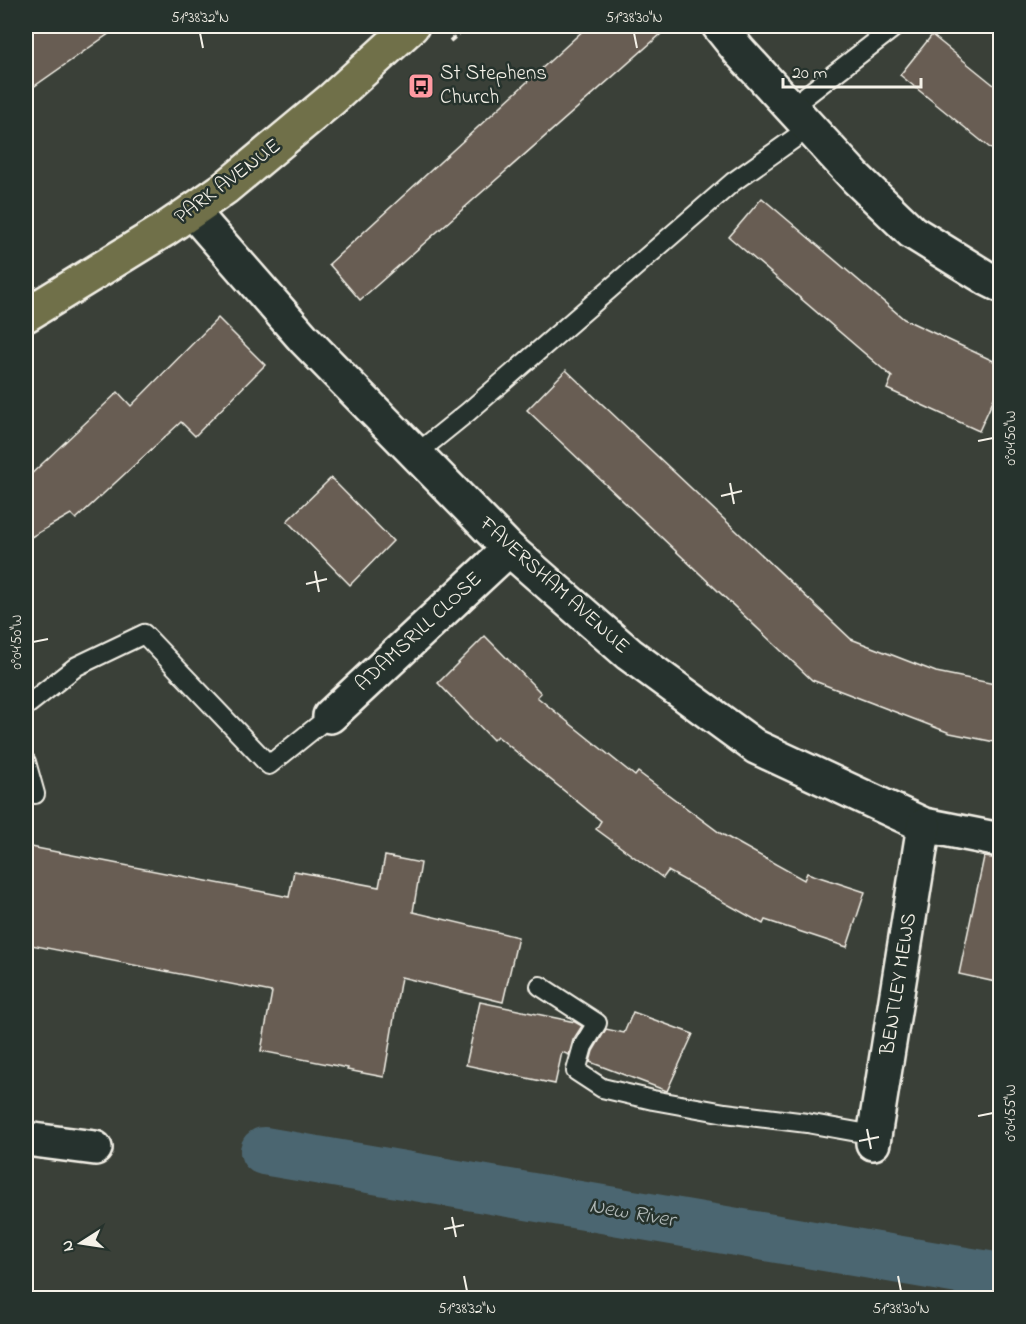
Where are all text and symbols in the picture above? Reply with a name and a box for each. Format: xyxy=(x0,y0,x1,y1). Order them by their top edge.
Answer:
text: 51°38'32"N xyxy=(171,7,229,29)
text: 51°38'30"N xyxy=(605,7,663,29)
scale bar xyxy=(783,51,921,89)
place label: St Stephens Church xyxy=(440,59,547,113)
text: 20 m xyxy=(792,61,827,87)
bus stop icon: St Stephens Church xyxy=(406,71,436,101)
street label: PARK AVENUE xyxy=(168,132,288,232)
text: 0°04'50"W xyxy=(1000,411,1022,465)
street label: FAVERSHAM AVENUE xyxy=(471,510,636,662)
street label: ADAMSRILL CLOSE xyxy=(349,565,489,699)
text: 0°04'50"W xyxy=(6,615,28,669)
street label: BENTLEY MEWS xyxy=(873,911,925,1058)
text: 0°04'55"W xyxy=(1000,1084,1022,1142)
water label: New River xyxy=(587,1191,681,1238)
north arrow xyxy=(51,1213,111,1273)
text: N xyxy=(55,1238,81,1253)
text: 51°38'32"N xyxy=(438,1298,496,1320)
text: 51°38'30"N xyxy=(872,1298,930,1320)

